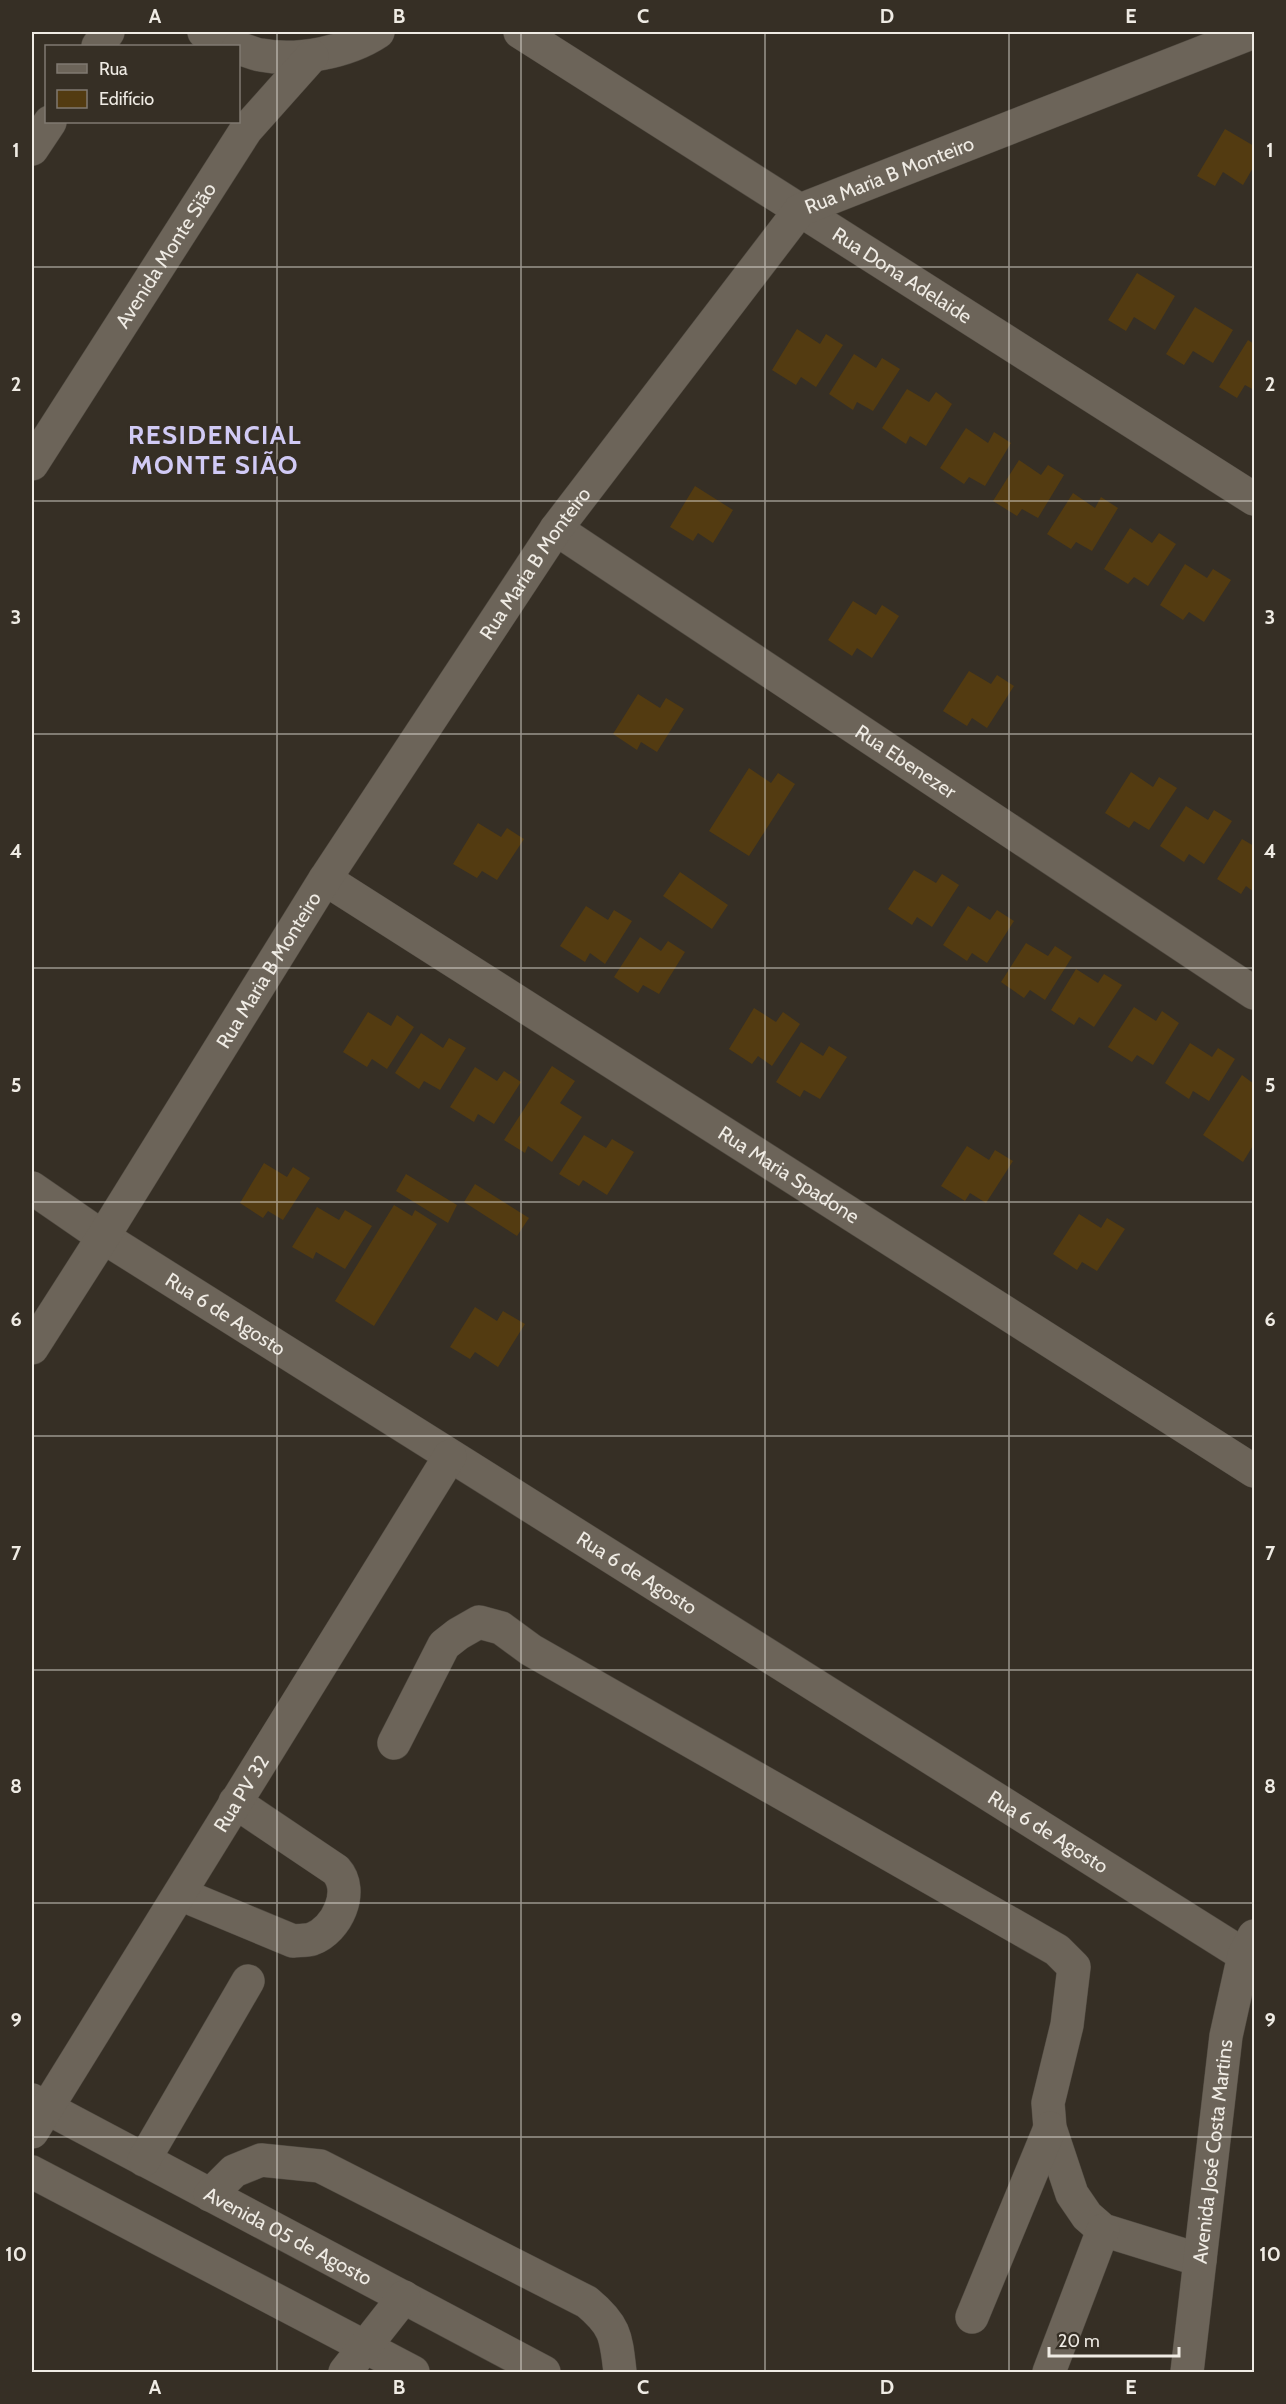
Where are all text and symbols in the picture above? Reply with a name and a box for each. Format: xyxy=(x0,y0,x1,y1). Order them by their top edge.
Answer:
text: A xyxy=(149,4,162,28)
text: B xyxy=(393,4,405,28)
text: C xyxy=(637,4,649,28)
text: D xyxy=(880,4,894,28)
text: E xyxy=(1125,4,1137,28)
legend xyxy=(45,45,240,123)
text: Rua xyxy=(99,58,128,80)
text: Edifício xyxy=(99,88,154,110)
street label: Rua Maria B Monteiro xyxy=(801,131,977,219)
text: 1 xyxy=(12,138,20,162)
text: 1 xyxy=(1266,138,1274,162)
street label: Avenida Monte Sião xyxy=(110,178,221,332)
street label: Rua Dona Adelaide xyxy=(828,222,976,328)
text: 2 xyxy=(11,372,21,396)
text: 2 xyxy=(1265,372,1275,396)
district label: RESIDENCIAL MONTE SIÃO xyxy=(128,419,302,481)
street label: Rua Maria B Monteiro xyxy=(474,482,596,644)
text: 3 xyxy=(11,605,21,629)
text: 3 xyxy=(1265,605,1275,629)
street label: Rua Ebenezer xyxy=(851,719,961,804)
text: 4 xyxy=(10,839,22,863)
text: 4 xyxy=(1264,839,1276,863)
street label: Rua Maria B Monteiro xyxy=(211,887,326,1053)
text: 5 xyxy=(11,1073,21,1097)
text: 5 xyxy=(1265,1073,1275,1097)
street label: Rua Maria Spadone xyxy=(714,1121,864,1228)
street label: Rua 6 de Agosto xyxy=(161,1267,290,1361)
text: 6 xyxy=(10,1307,22,1331)
text: 6 xyxy=(1264,1307,1276,1331)
street label: Rua 6 de Agosto xyxy=(572,1526,701,1620)
text: 7 xyxy=(11,1541,22,1565)
text: 7 xyxy=(1265,1541,1276,1565)
street label: Rua PV 32 xyxy=(209,1751,274,1836)
text: 8 xyxy=(10,1774,22,1798)
text: 8 xyxy=(1264,1774,1276,1798)
street label: Rua 6 de Agosto xyxy=(984,1785,1113,1878)
text: 9 xyxy=(10,2008,22,2032)
text: 9 xyxy=(1264,2008,1276,2032)
street label: Avenida José Costa Martins xyxy=(1188,2038,1238,2265)
street label: Avenida 05 de Agosto xyxy=(200,2182,376,2290)
text: 10 xyxy=(5,2242,27,2266)
text: 10 xyxy=(1259,2242,1281,2266)
scale bar xyxy=(1049,2320,1180,2358)
text: 20 m xyxy=(1058,2330,1100,2352)
text: A xyxy=(149,2375,162,2399)
text: B xyxy=(393,2375,405,2399)
text: C xyxy=(637,2375,649,2399)
text: D xyxy=(880,2375,894,2399)
text: E xyxy=(1125,2375,1137,2399)

